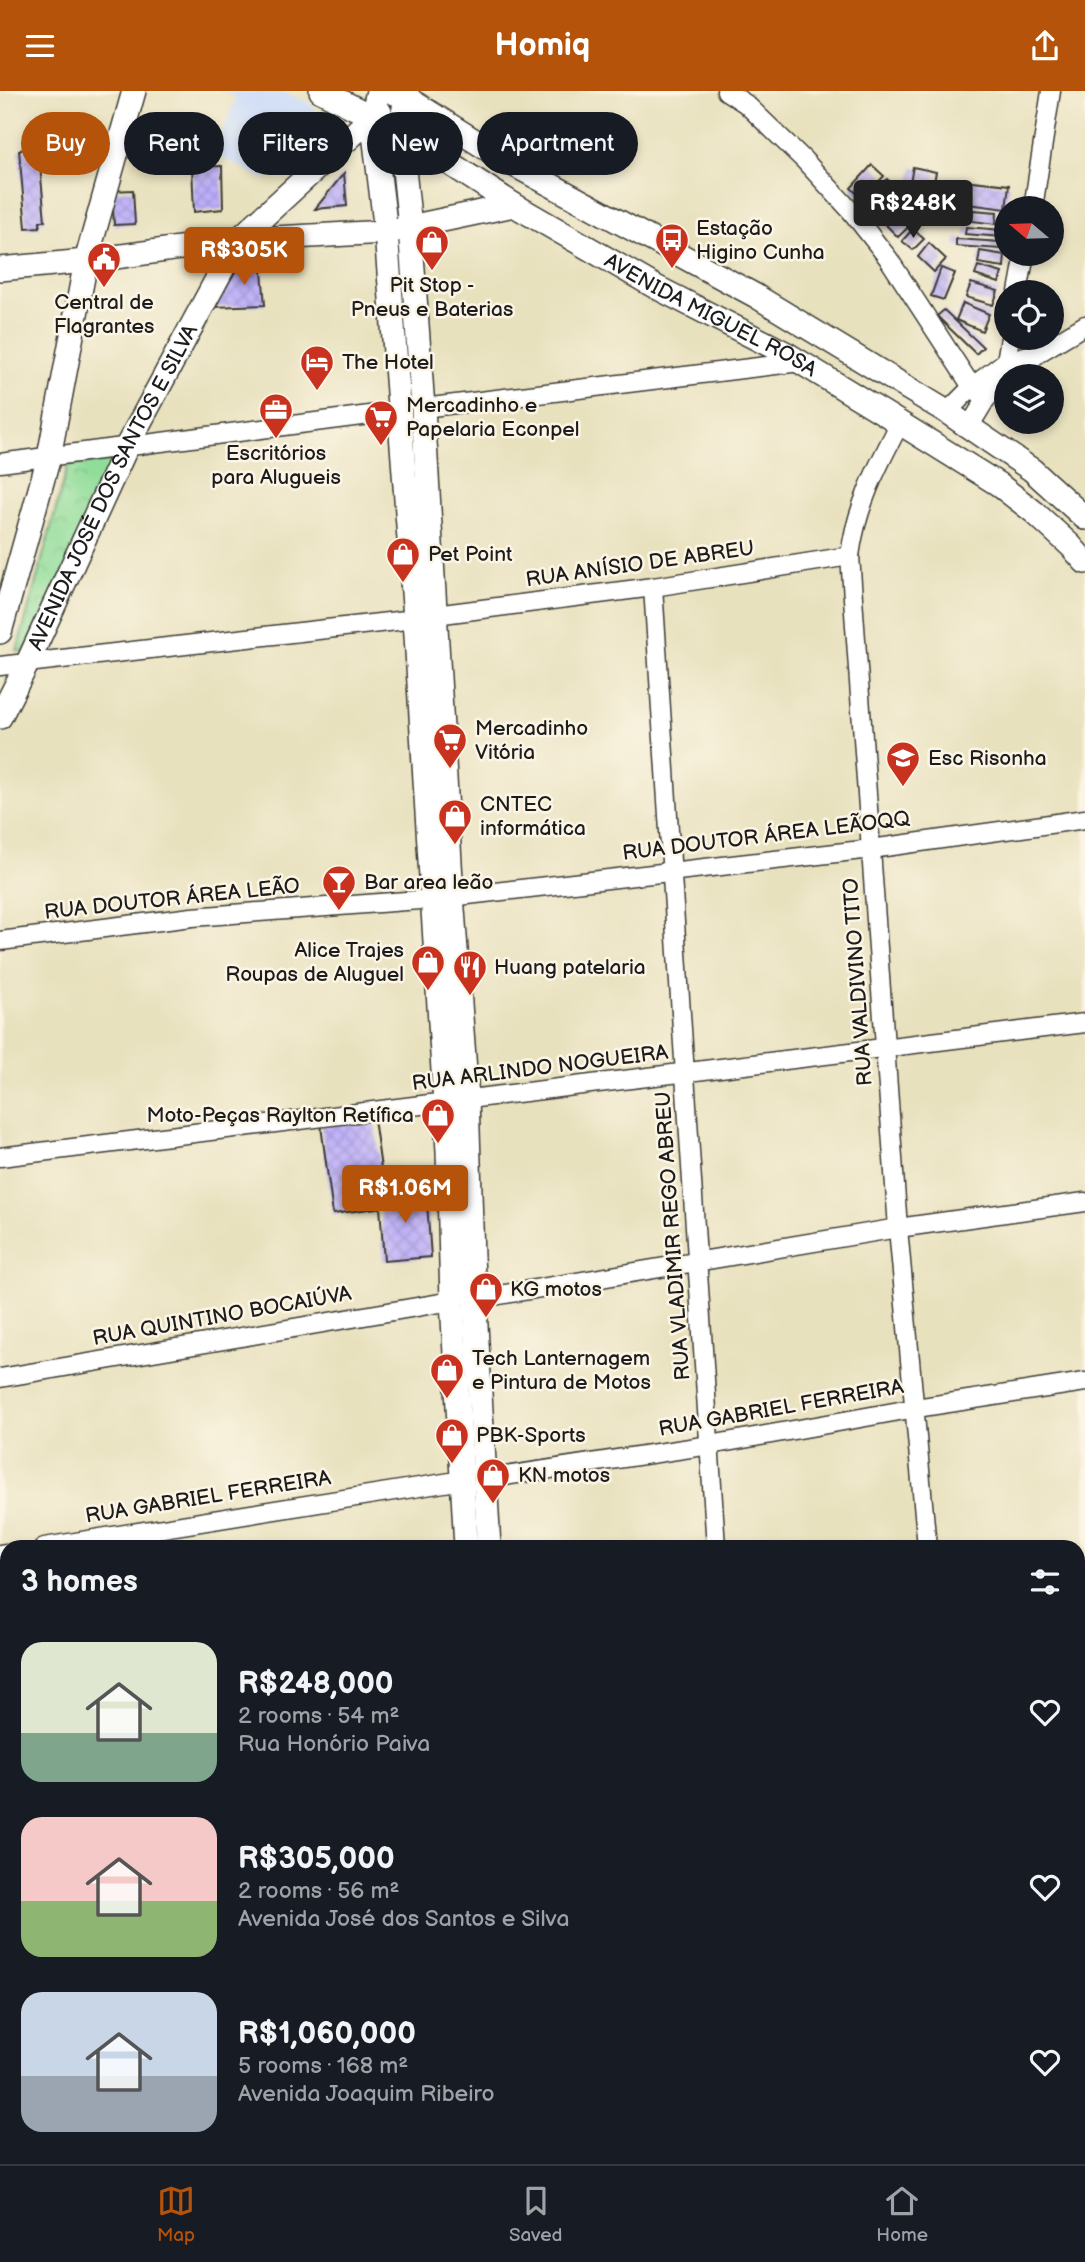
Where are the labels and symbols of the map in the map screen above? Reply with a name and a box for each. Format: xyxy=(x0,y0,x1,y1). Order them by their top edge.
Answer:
pin: R$248K xyxy=(856,181,970,240)
north arrow xyxy=(994,196,1064,266)
place label: Estação Higino Cunha xyxy=(696,216,825,265)
bus stop icon: Estação Higino Cunha xyxy=(653,221,691,270)
shop icon: Pit Stop - Pneus e Baterias xyxy=(413,223,451,272)
pin: R$305K xyxy=(187,227,301,287)
public building icon: Central de Flagrantes xyxy=(85,240,123,289)
street label: AVENIDA MIGUEL ROSA xyxy=(600,248,822,382)
place label: Pit Stop - Pneus e Baterias xyxy=(351,273,513,322)
place label: Central de Flagrantes xyxy=(54,290,154,339)
street label: AVENIDA JOSÉ DOS SANTOS E SILVA xyxy=(23,320,203,654)
hotel icon: The Hotel xyxy=(298,343,336,392)
place label: The Hotel xyxy=(342,350,434,375)
office icon: Escritórios para Alugueis xyxy=(257,391,295,440)
place label: Mercadinho e Papelaria Econpel xyxy=(406,393,579,442)
supermarket icon: Mercadinho e Papelaria Econpel xyxy=(362,398,400,447)
place label: Escritórios para Alugueis xyxy=(211,441,341,490)
shop icon: Pet Point xyxy=(384,535,422,584)
street label: RUA ANÍSIO DE ABREU xyxy=(524,536,756,592)
place label: Pet Point xyxy=(428,542,513,567)
place label: Mercadinho Vitória xyxy=(475,716,588,765)
supermarket icon: Mercadinho Vitória xyxy=(431,721,469,770)
school or university icon: Esc Risonha xyxy=(884,739,922,788)
place label: Esc Risonha xyxy=(928,746,1047,771)
place label: CNTEC informática xyxy=(480,792,586,841)
shop icon: CNTEC informática xyxy=(436,797,474,846)
street label: RUA DOUTOR ÁREA LEÃOQQ xyxy=(621,806,912,866)
bar icon: Bar area leão xyxy=(320,863,358,912)
place label: Bar area leão xyxy=(364,870,494,895)
street label: RUA DOUTOR ÁREA LEÃO xyxy=(43,873,301,925)
street label: RUA VALDIVINO TITO xyxy=(838,877,878,1087)
place label: Alice Trajes Roupas de Aluguel xyxy=(225,938,404,987)
shop icon: Alice Trajes Roupas de Aluguel xyxy=(409,943,447,992)
restaurant icon: Huang patelaria xyxy=(451,948,489,997)
place label: Huang patelaria xyxy=(494,955,646,980)
street label: RUA ARLINDO NOGUEIRA xyxy=(410,1040,670,1096)
street label: RUA VLADIMIR REGO ABREU xyxy=(650,1091,696,1381)
shop icon: Moto-Peças Raylton Retífica xyxy=(419,1096,457,1145)
place label: Moto-Peças Raylton Retífica xyxy=(147,1103,414,1128)
pin: R$1.06M xyxy=(340,1165,470,1225)
shop icon: KG motos xyxy=(467,1270,505,1319)
place label: KG motos xyxy=(510,1277,602,1302)
street label: RUA QUINTINO BOCAIÚVA xyxy=(91,1281,353,1351)
place label: Tech Lanternagem e Pintura de Motos xyxy=(472,1346,651,1395)
shop icon: Tech Lanternagem e Pintura de Motos xyxy=(428,1351,466,1400)
street label: RUA GABRIEL FERREIRA xyxy=(657,1374,906,1442)
shop icon: PBK-Sports xyxy=(433,1416,471,1465)
place label: PBK-Sports xyxy=(476,1423,586,1448)
shop icon: KN motos xyxy=(474,1456,512,1505)
place label: KN motos xyxy=(518,1463,610,1488)
street label: RUA GABRIEL FERREIRA xyxy=(83,1465,333,1529)

